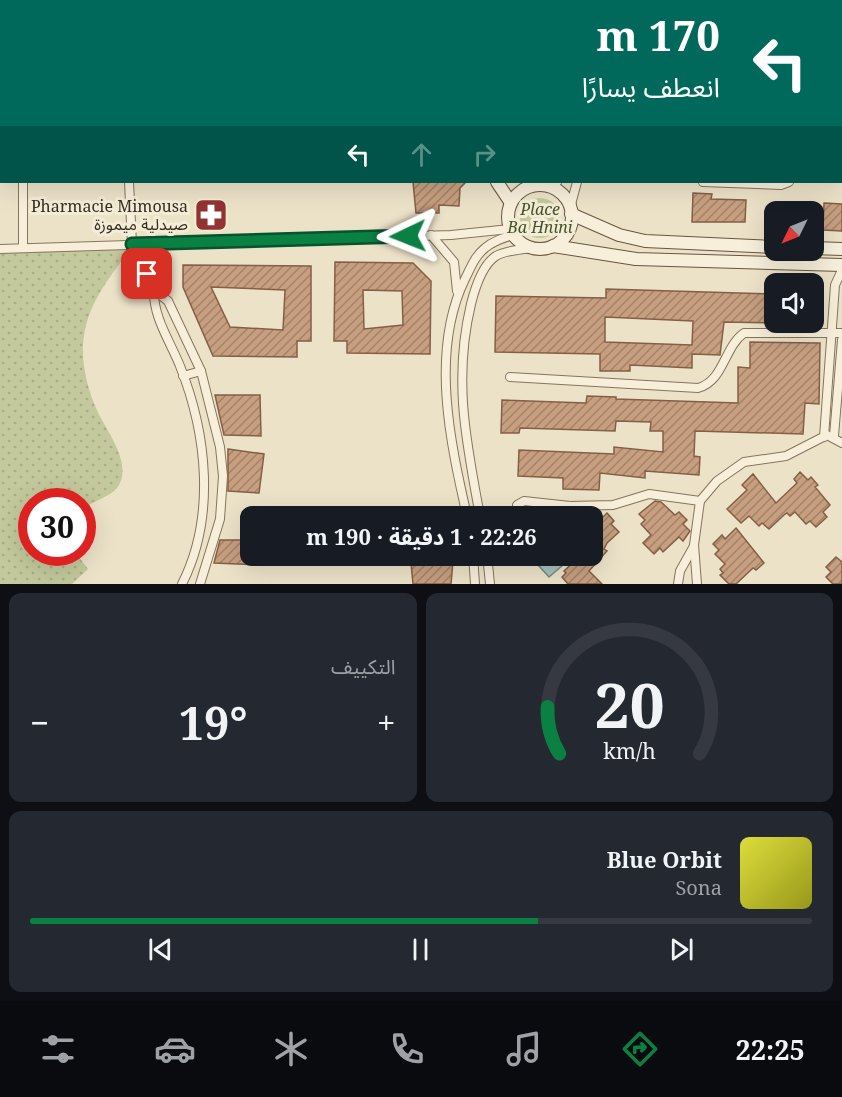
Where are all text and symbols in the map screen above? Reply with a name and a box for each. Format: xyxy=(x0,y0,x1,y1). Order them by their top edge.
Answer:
text: 170 m xyxy=(596,6,720,63)
icon: left xyxy=(741,24,819,102)
text: انعطف يسارًا xyxy=(582,68,720,105)
icon: left xyxy=(342,138,375,171)
icon: ahead xyxy=(405,138,438,171)
icon: right xyxy=(468,138,501,171)
place label: Pharmacie Mimousa صيدلية ميموزة xyxy=(31,195,188,235)
pharmacy icon: Pharmacie Mimousa صيدلية ميموزة xyxy=(193,197,229,233)
park label: Place Ba Hnini xyxy=(506,198,573,238)
north arrow xyxy=(764,201,824,261)
map controls xyxy=(764,201,824,333)
position arrow xyxy=(376,204,440,268)
pin xyxy=(121,248,172,299)
icon: arrive xyxy=(130,257,163,290)
button: sound xyxy=(764,273,824,333)
speed limit sign: 30 xyxy=(18,488,96,566)
text: 22:26 · 1 دقيقة · 190 m xyxy=(306,521,537,551)
text: التكييف xyxy=(331,653,396,680)
text: 20 xyxy=(594,661,665,746)
text: 19° xyxy=(179,692,248,753)
text: − xyxy=(30,700,49,745)
text: + xyxy=(377,700,395,745)
text: km/h xyxy=(603,737,656,766)
text: Blue Orbit xyxy=(607,844,722,874)
text: Sona xyxy=(675,874,722,901)
icon: previous xyxy=(144,933,177,966)
icon: pause xyxy=(404,933,437,966)
icon: next xyxy=(665,933,698,966)
icon: filters xyxy=(37,1028,79,1070)
icon: car xyxy=(154,1028,196,1070)
icon: climate xyxy=(270,1028,312,1070)
icon: phone xyxy=(386,1028,428,1070)
icon: music xyxy=(503,1028,545,1070)
icon: directions xyxy=(619,1028,661,1070)
text: 22:25 xyxy=(736,1031,805,1068)

